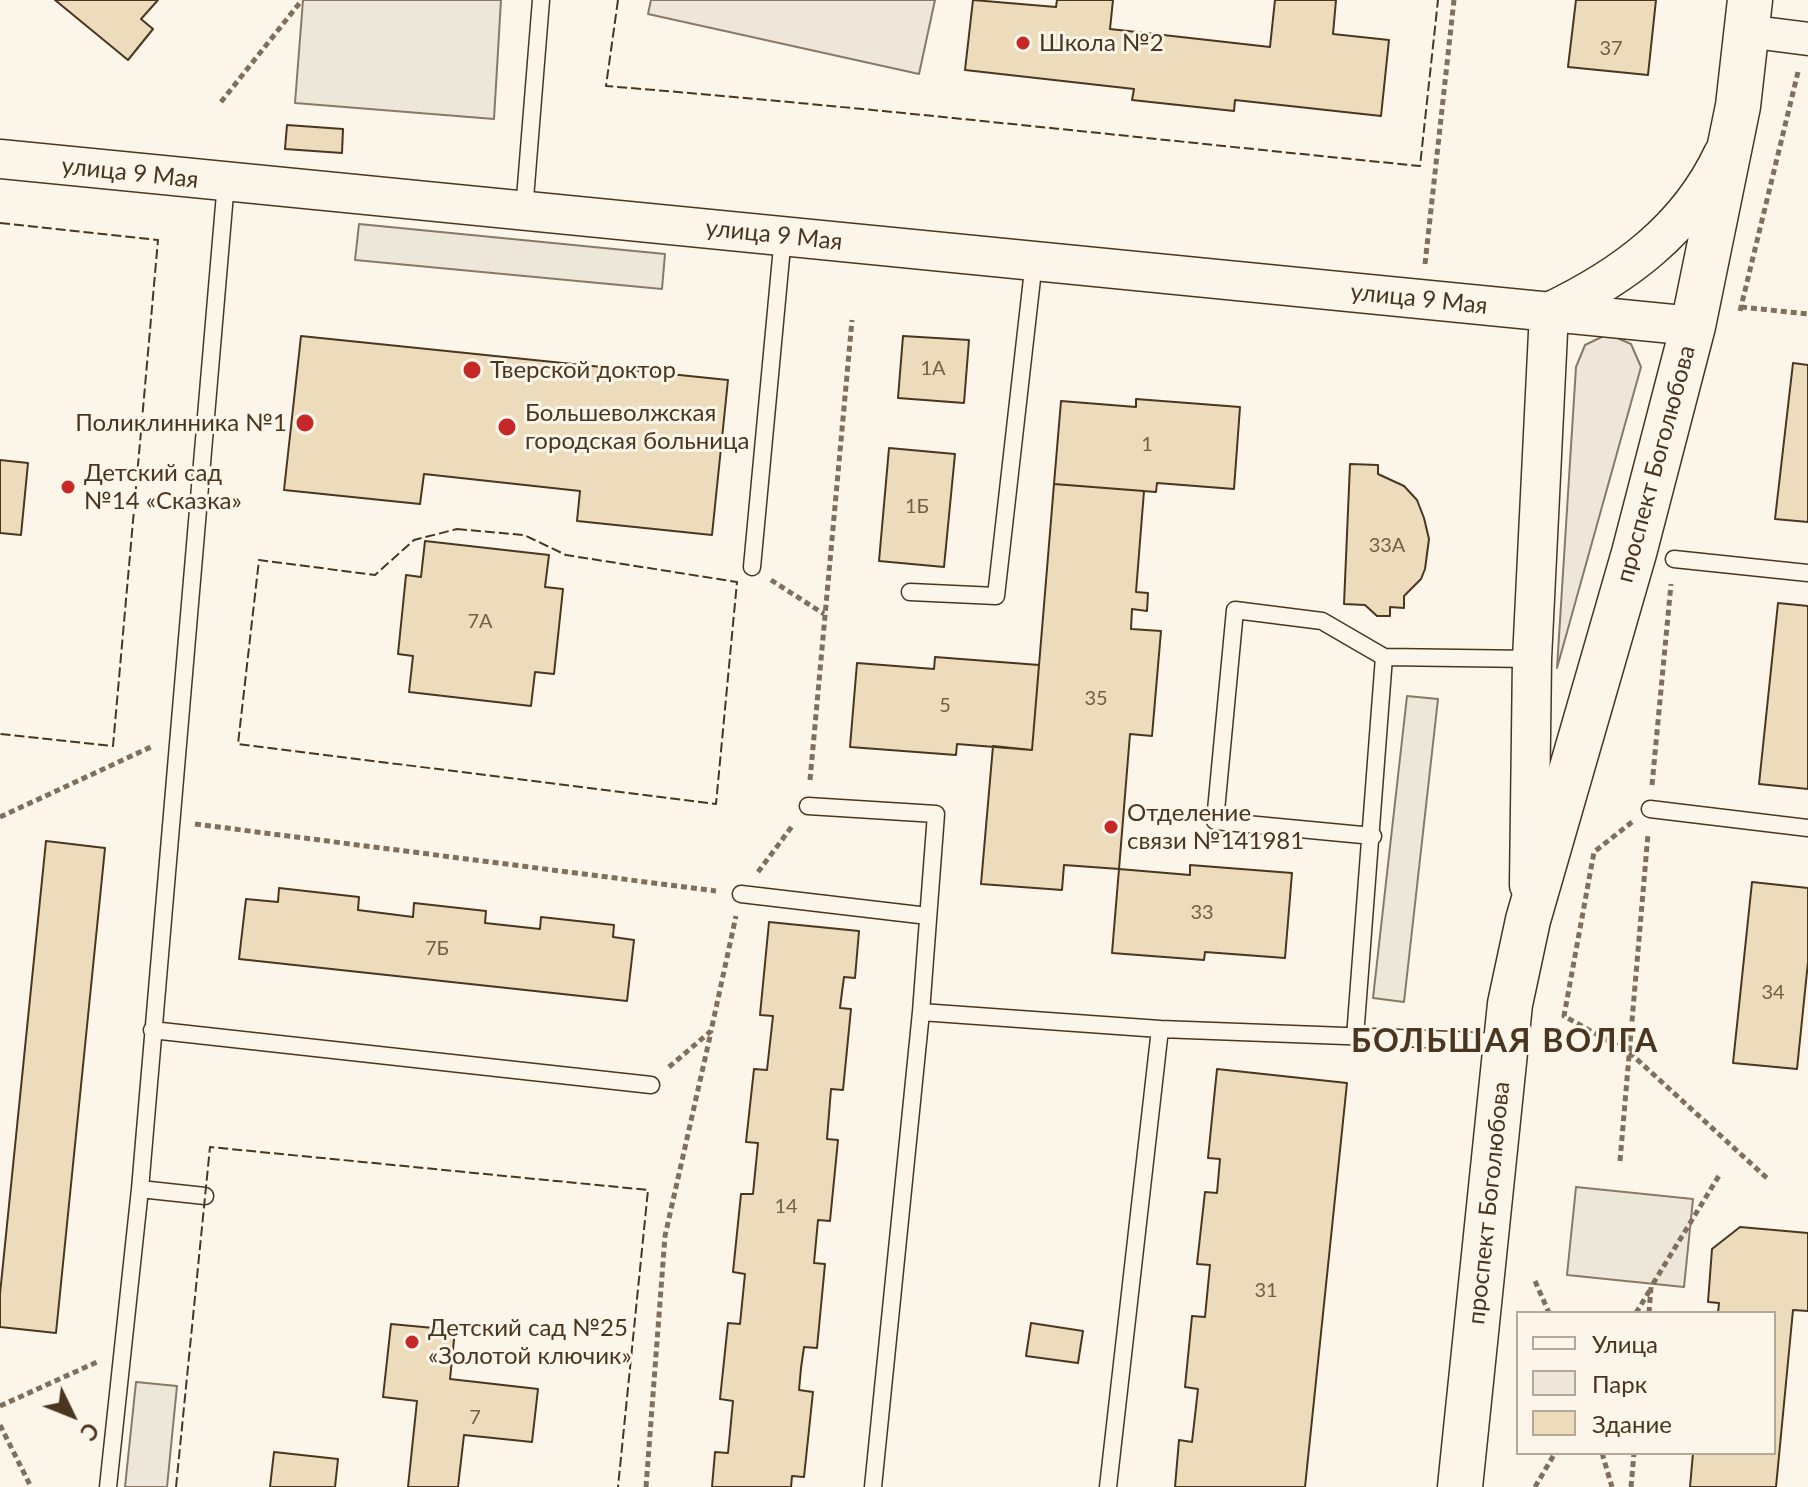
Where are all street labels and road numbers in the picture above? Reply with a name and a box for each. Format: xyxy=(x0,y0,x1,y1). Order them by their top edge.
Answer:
street label: улица 9 Мая xyxy=(60,151,200,195)
street label: улица 9 Мая xyxy=(704,213,844,257)
street label: улица 9 Мая xyxy=(1349,277,1489,321)
street label: проспект Боголюбова xyxy=(1610,342,1702,586)
street label: проспект Боголюбова xyxy=(1462,1080,1516,1326)

